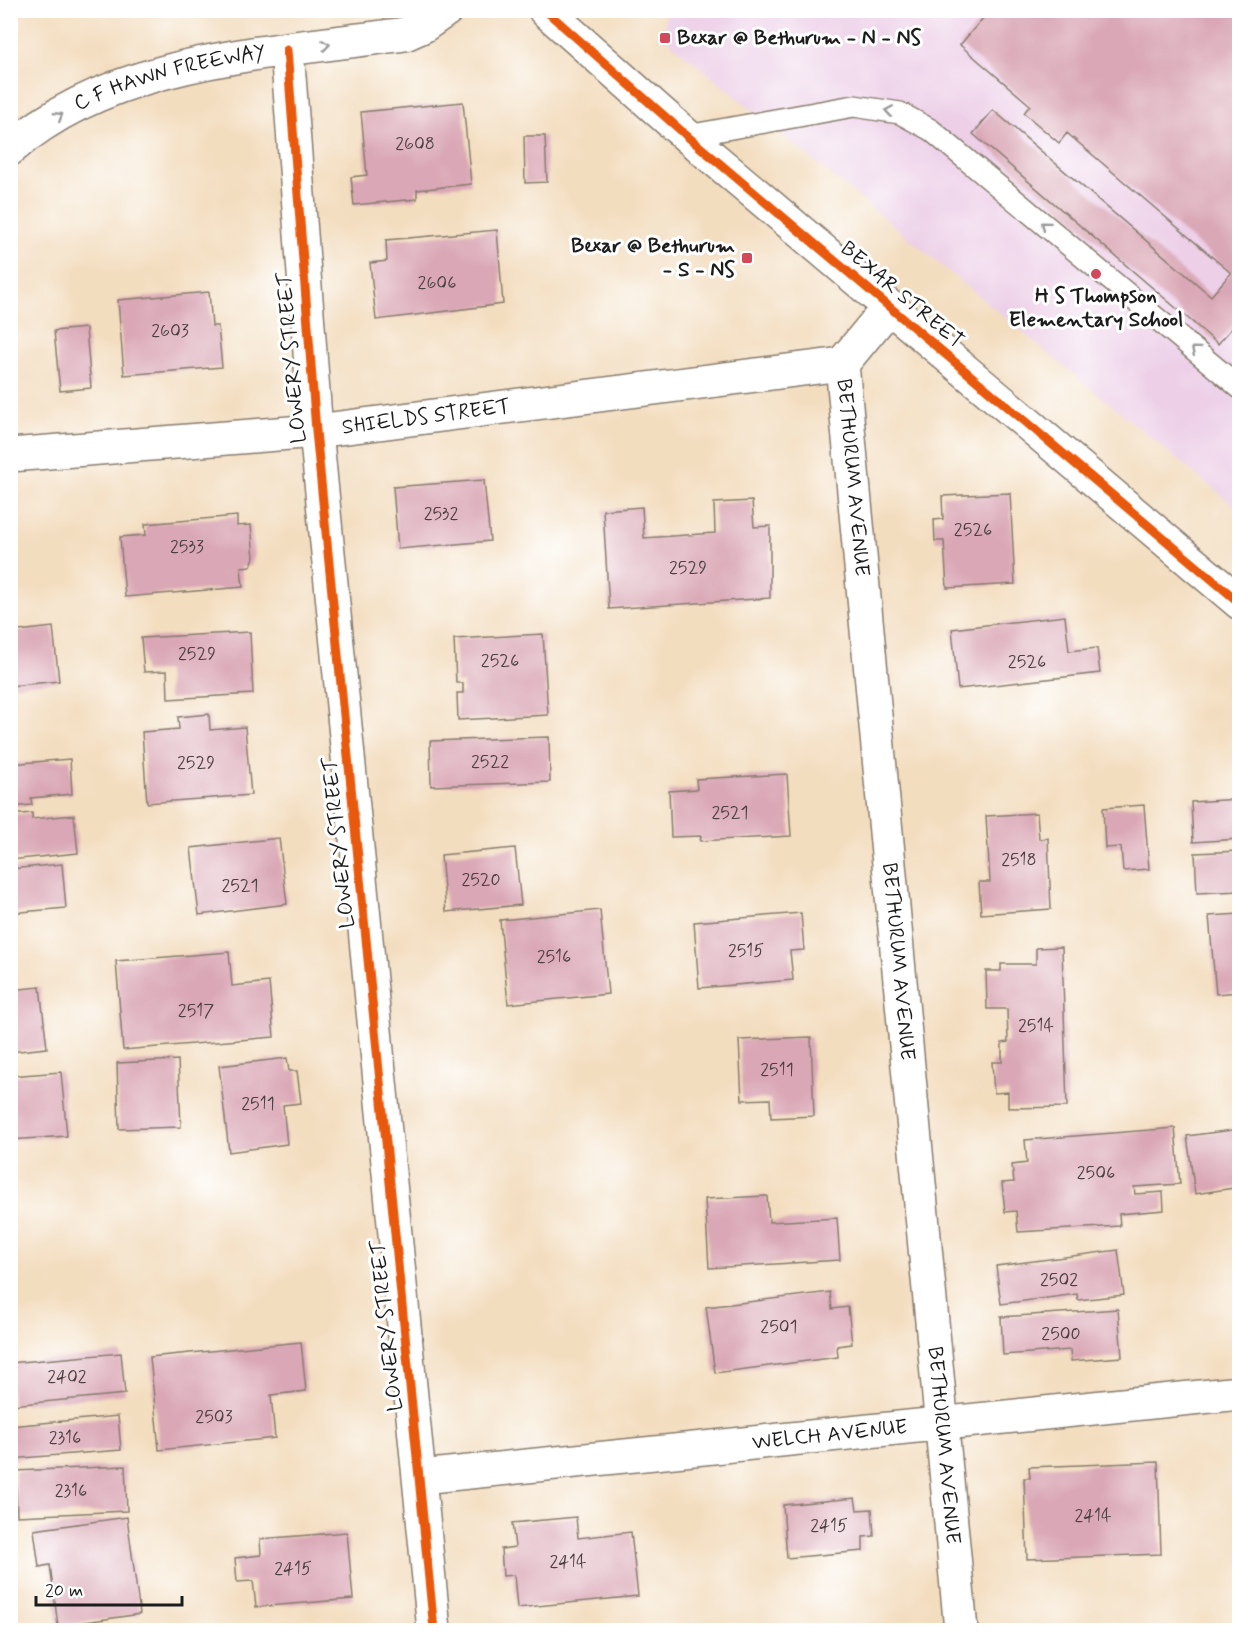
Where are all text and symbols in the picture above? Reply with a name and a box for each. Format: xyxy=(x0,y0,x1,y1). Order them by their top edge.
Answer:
place label: Bexar @ Bethurum - N - NS xyxy=(677,24,922,52)
marker: Bexar @ Bethurum - N - NS xyxy=(658,31,672,45)
street label: C F HAWN FREEWAY xyxy=(69,38,268,118)
one-way arrow xyxy=(321,39,330,52)
one-way arrow xyxy=(885,106,894,118)
one-way arrow xyxy=(53,112,63,124)
house number: 2608 xyxy=(395,132,435,156)
one-way arrow xyxy=(1041,222,1052,233)
place label: Bexar @ Bethurum - S - NS xyxy=(571,232,735,284)
street label: BEXAR STREET xyxy=(834,235,970,355)
marker: Bexar @ Bethurum - S - NS xyxy=(740,251,754,265)
marker: H S Thompson Elementary School xyxy=(1089,267,1103,281)
street label: LOWERY STREET xyxy=(271,271,313,445)
house number: 2606 xyxy=(418,271,456,295)
place label: H S Thompson Elementary School xyxy=(1009,282,1183,334)
house number: 2603 xyxy=(151,319,189,343)
one-way arrow xyxy=(1191,347,1202,358)
street label: BETHURUM AVENUE xyxy=(829,377,876,578)
street label: SHIELDS STREET xyxy=(340,392,512,442)
house number: 2532 xyxy=(424,502,458,526)
house number: 2526 xyxy=(954,518,992,542)
house number: 2533 xyxy=(170,535,204,559)
house number: 2529 xyxy=(669,556,707,580)
house number: 2529 xyxy=(178,642,216,666)
house number: 2526 xyxy=(481,649,519,673)
house number: 2526 xyxy=(1008,650,1046,674)
house number: 2522 xyxy=(471,750,509,774)
house number: 2529 xyxy=(177,751,215,775)
street label: LOWERY STREET xyxy=(316,756,362,930)
house number: 2521 xyxy=(711,801,749,825)
house number: 2518 xyxy=(1001,848,1037,872)
street label: BETHURUM AVENUE xyxy=(875,861,921,1062)
house number: 2520 xyxy=(461,868,501,892)
house number: 2521 xyxy=(221,874,259,898)
house number: 2515 xyxy=(728,939,764,963)
house number: 2516 xyxy=(537,945,571,969)
house number: 2517 xyxy=(178,999,214,1023)
house number: 2514 xyxy=(1018,1014,1054,1038)
house number: 2511 xyxy=(760,1058,794,1082)
house number: 2511 xyxy=(241,1092,275,1116)
house number: 2506 xyxy=(1077,1161,1115,1185)
street label: LOWERY STREET xyxy=(364,1239,410,1413)
house number: 2502 xyxy=(1040,1268,1078,1292)
house number: 2501 xyxy=(760,1315,798,1339)
house number: 2500 xyxy=(1041,1322,1081,1346)
street label: BETHURUM AVENUE xyxy=(920,1345,967,1546)
house number: 2402 xyxy=(47,1365,87,1389)
house number: 2503 xyxy=(195,1405,233,1429)
street label: WELCH AVENUE xyxy=(751,1413,909,1457)
house number: 2316 xyxy=(49,1426,81,1450)
house number: 2316 xyxy=(55,1479,87,1503)
house number: 2414 xyxy=(1074,1504,1112,1528)
house number: 2415 xyxy=(810,1514,848,1538)
house number: 2414 xyxy=(549,1550,587,1574)
house number: 2415 xyxy=(274,1557,312,1581)
scale bar xyxy=(36,1569,182,1607)
text: 20 m xyxy=(45,1579,83,1603)

